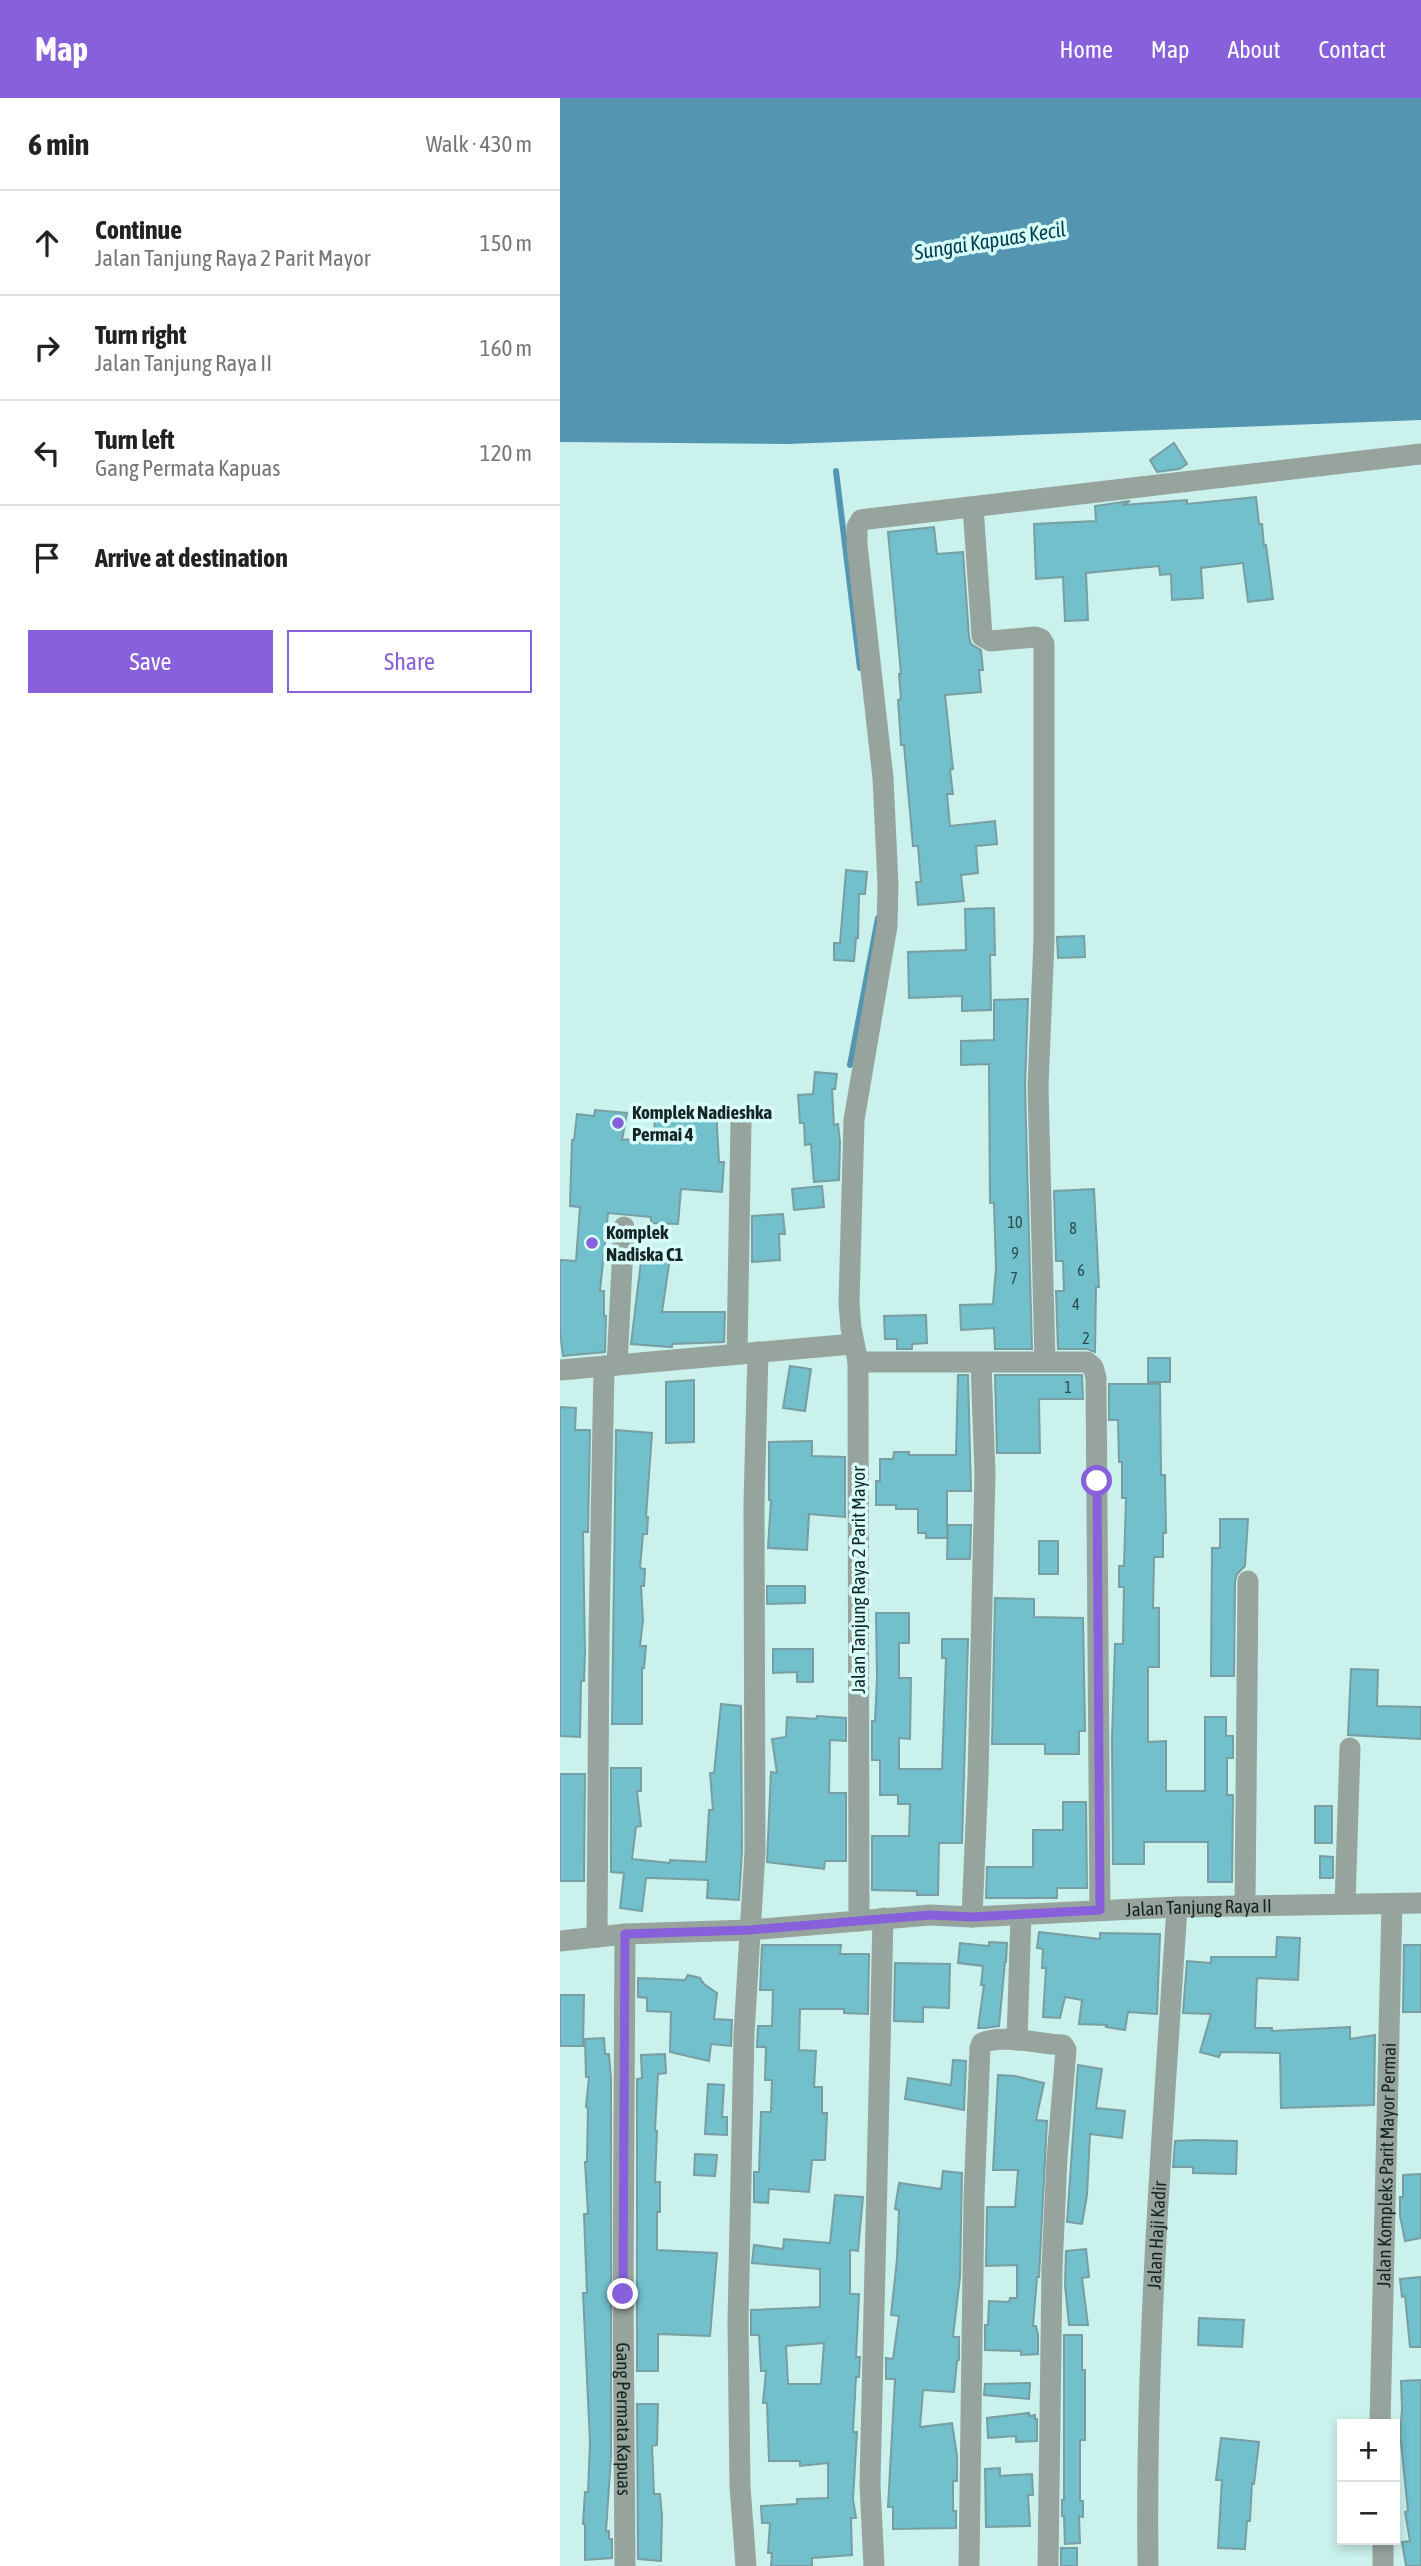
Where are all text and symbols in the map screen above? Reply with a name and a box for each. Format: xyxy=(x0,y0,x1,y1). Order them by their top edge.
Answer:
text: Map xyxy=(35,30,88,68)
text: Home xyxy=(1059,36,1113,63)
text: Map xyxy=(1151,36,1189,63)
text: About xyxy=(1227,36,1280,63)
text: Contact xyxy=(1318,36,1386,63)
text: 6 min xyxy=(28,127,89,161)
text: Walk · 430 m xyxy=(426,131,532,157)
text: Continue xyxy=(95,215,182,245)
water label: Sungai Kapuas Kecil xyxy=(911,216,1067,264)
icon: ahead xyxy=(28,224,66,262)
text: 150 m xyxy=(480,230,532,256)
text: Jalan Tanjung Raya 2 Parit Mayor xyxy=(95,245,371,271)
text: Turn right xyxy=(95,320,186,350)
icon: right xyxy=(28,329,66,367)
text: 160 m xyxy=(480,335,532,361)
text: Jalan Tanjung Raya II xyxy=(95,350,272,376)
text: Turn left xyxy=(95,425,175,455)
icon: left xyxy=(28,434,66,472)
text: 120 m xyxy=(480,440,532,466)
text: Gang Permata Kapuas xyxy=(95,455,280,481)
icon: arrive xyxy=(28,539,66,577)
text: Arrive at destination xyxy=(95,543,288,573)
button: Save xyxy=(28,630,273,693)
button: Share xyxy=(287,630,532,693)
place label: Komplek Nadieshka Permai 4 xyxy=(632,1101,772,1145)
marker: Komplek Nadieshka Permai 4 xyxy=(610,1115,626,1131)
house number: 10 xyxy=(1007,1213,1023,1231)
house number: 8 xyxy=(1069,1219,1077,1237)
place label: Komplek Nadiska C1 xyxy=(606,1221,683,1265)
marker: Komplek Nadiska C1 xyxy=(584,1235,600,1251)
house number: 9 xyxy=(1011,1244,1019,1262)
house number: 6 xyxy=(1077,1261,1085,1279)
house number: 7 xyxy=(1010,1269,1018,1287)
house number: 4 xyxy=(1072,1295,1080,1313)
house number: 2 xyxy=(1082,1329,1090,1347)
house number: 1 xyxy=(1064,1378,1072,1396)
route start xyxy=(1081,1465,1112,1496)
street label: Jalan Tanjung Raya 2 Parit Mayor xyxy=(847,1466,869,1694)
street label: Jalan Tanjung Raya II xyxy=(1125,1894,1272,1921)
street label: Jalan Kompleks Parit Mayor Permai xyxy=(1372,2042,1400,2288)
street label: Jalan Haji Kadir xyxy=(1142,2180,1170,2290)
route end xyxy=(607,2278,638,2309)
street label: Gang Permata Kapuas xyxy=(612,2342,635,2496)
map controls xyxy=(1337,2419,1400,2545)
button: + xyxy=(1337,2419,1400,2482)
button: − xyxy=(1337,2482,1400,2545)

